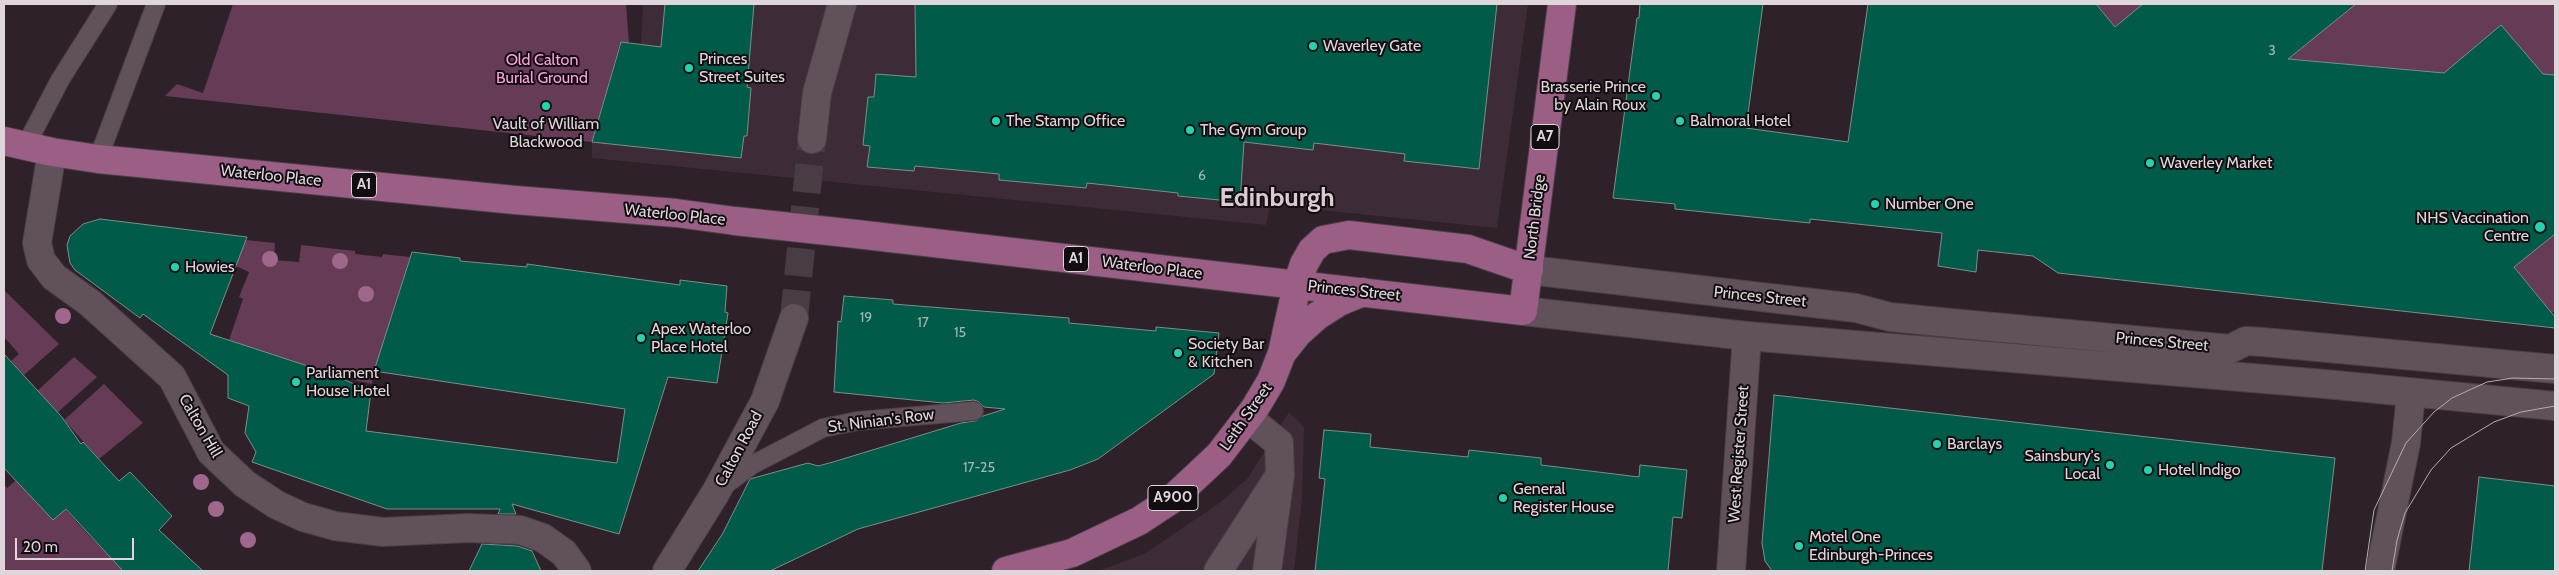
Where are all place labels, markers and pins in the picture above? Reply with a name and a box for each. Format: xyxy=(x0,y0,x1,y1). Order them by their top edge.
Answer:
place label: Waverley Gate xyxy=(1323,36,1421,56)
marker: Waverley Gate xyxy=(1307,40,1319,52)
place label: Princes Street Suites xyxy=(699,49,785,87)
marker: Princes Street Suites xyxy=(683,62,695,74)
place label: Brasserie Prince by Alain Roux xyxy=(1540,77,1646,115)
marker: Brasserie Prince by Alain Roux xyxy=(1650,90,1662,102)
marker: Vault of William Blackwood xyxy=(540,100,552,112)
place label: The Stamp Office xyxy=(1006,111,1125,131)
place label: Balmoral Hotel xyxy=(1690,111,1791,131)
place label: Vault of William Blackwood xyxy=(493,114,599,152)
marker: The Stamp Office xyxy=(990,115,1002,127)
marker: Balmoral Hotel xyxy=(1674,115,1686,127)
place label: The Gym Group xyxy=(1200,120,1307,140)
marker: The Gym Group xyxy=(1184,124,1196,136)
place label: Waverley Market xyxy=(2160,153,2272,173)
marker: Waverley Market xyxy=(2144,157,2156,169)
place label: Number One xyxy=(1885,194,1974,214)
marker: Number One xyxy=(1869,198,1881,210)
place label: NHS Vaccination Centre xyxy=(2416,208,2529,246)
marker: NHS Vaccination Centre xyxy=(2533,220,2547,234)
place label: Howies xyxy=(185,257,235,277)
marker: Howies xyxy=(169,261,181,273)
place label: Apex Waterloo Place Hotel xyxy=(651,319,751,357)
marker: Apex Waterloo Place Hotel xyxy=(635,332,647,344)
place label: Society Bar & Kitchen xyxy=(1188,334,1264,372)
marker: Society Bar & Kitchen xyxy=(1172,347,1184,359)
place label: Parliament House Hotel xyxy=(306,363,390,401)
marker: Parliament House Hotel xyxy=(290,376,302,388)
place label: Barclays xyxy=(1947,434,2002,454)
marker: Barclays xyxy=(1931,438,1943,450)
place label: Sainsbury's Local xyxy=(2024,446,2100,484)
marker: Sainsbury's Local xyxy=(2104,459,2116,471)
place label: Hotel Indigo xyxy=(2158,460,2241,480)
marker: Hotel Indigo xyxy=(2142,464,2154,476)
place label: General Register House xyxy=(1513,479,1614,517)
marker: General Register House xyxy=(1497,492,1509,504)
place label: Motel One Edinburgh-Princes xyxy=(1809,527,1933,565)
marker: Motel One Edinburgh-Princes xyxy=(1793,540,1805,552)

